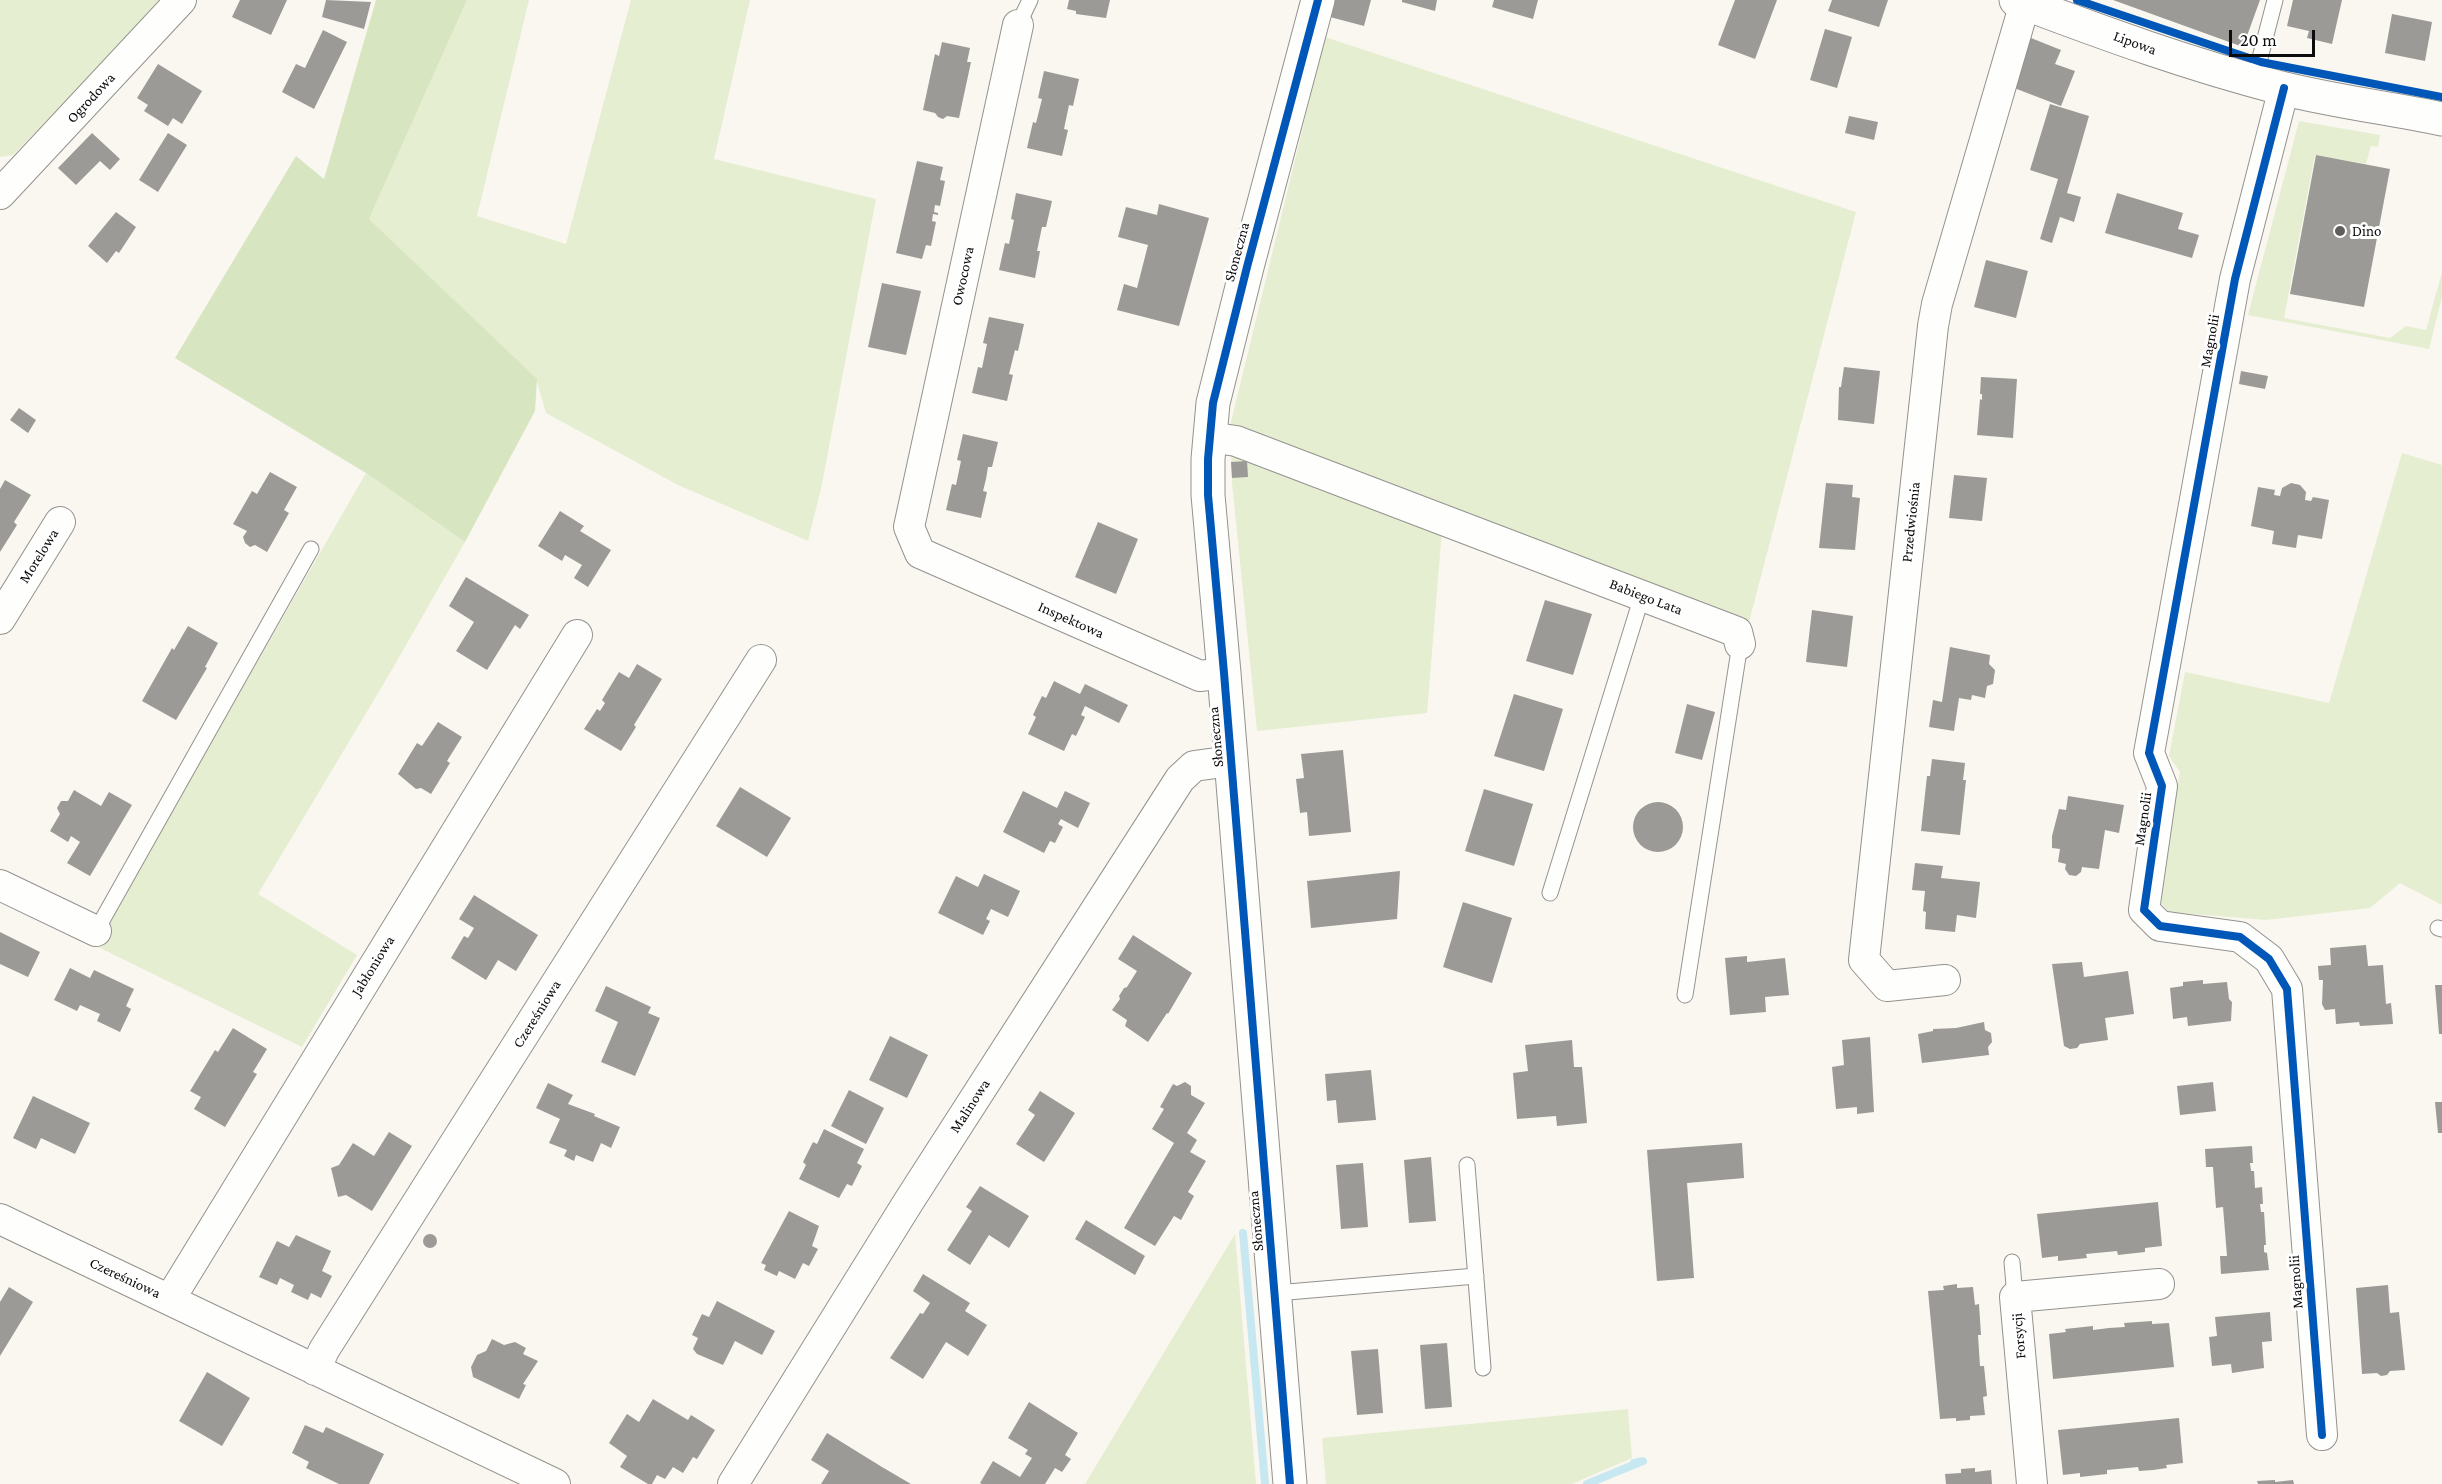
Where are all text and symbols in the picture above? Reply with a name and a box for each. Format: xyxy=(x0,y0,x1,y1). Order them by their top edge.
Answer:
scale bar xyxy=(2232,18,2318,56)
street label: Lipowa xyxy=(2111,27,2159,59)
text: 20 m xyxy=(2240,30,2277,50)
street label: Ogrodowa xyxy=(63,69,119,127)
street label: Słoneczna xyxy=(1220,220,1254,284)
place label: Dino xyxy=(2352,222,2381,240)
marker: Dino xyxy=(2333,224,2347,238)
street label: Owocowa xyxy=(948,245,978,307)
street label: Magnolii xyxy=(2196,313,2224,369)
street label: Przedwiośnia xyxy=(1898,481,1924,563)
street label: Morelowa xyxy=(15,525,63,587)
street label: Babiego Lata xyxy=(1607,575,1685,619)
street label: Inspektowa xyxy=(1035,597,1107,643)
street label: Słoneczna xyxy=(1204,706,1228,768)
street label: Magnolii xyxy=(2130,791,2156,847)
street label: Jabłoniowa xyxy=(347,933,399,999)
street label: Czereśniowa xyxy=(509,977,565,1051)
street label: Malinowa xyxy=(946,1076,994,1136)
street label: Słoneczna xyxy=(1244,1190,1268,1252)
street label: Czereśniowa xyxy=(87,1254,163,1302)
street label: Magnolii xyxy=(2285,1254,2307,1310)
street label: Forsycji xyxy=(2008,1312,2030,1360)

